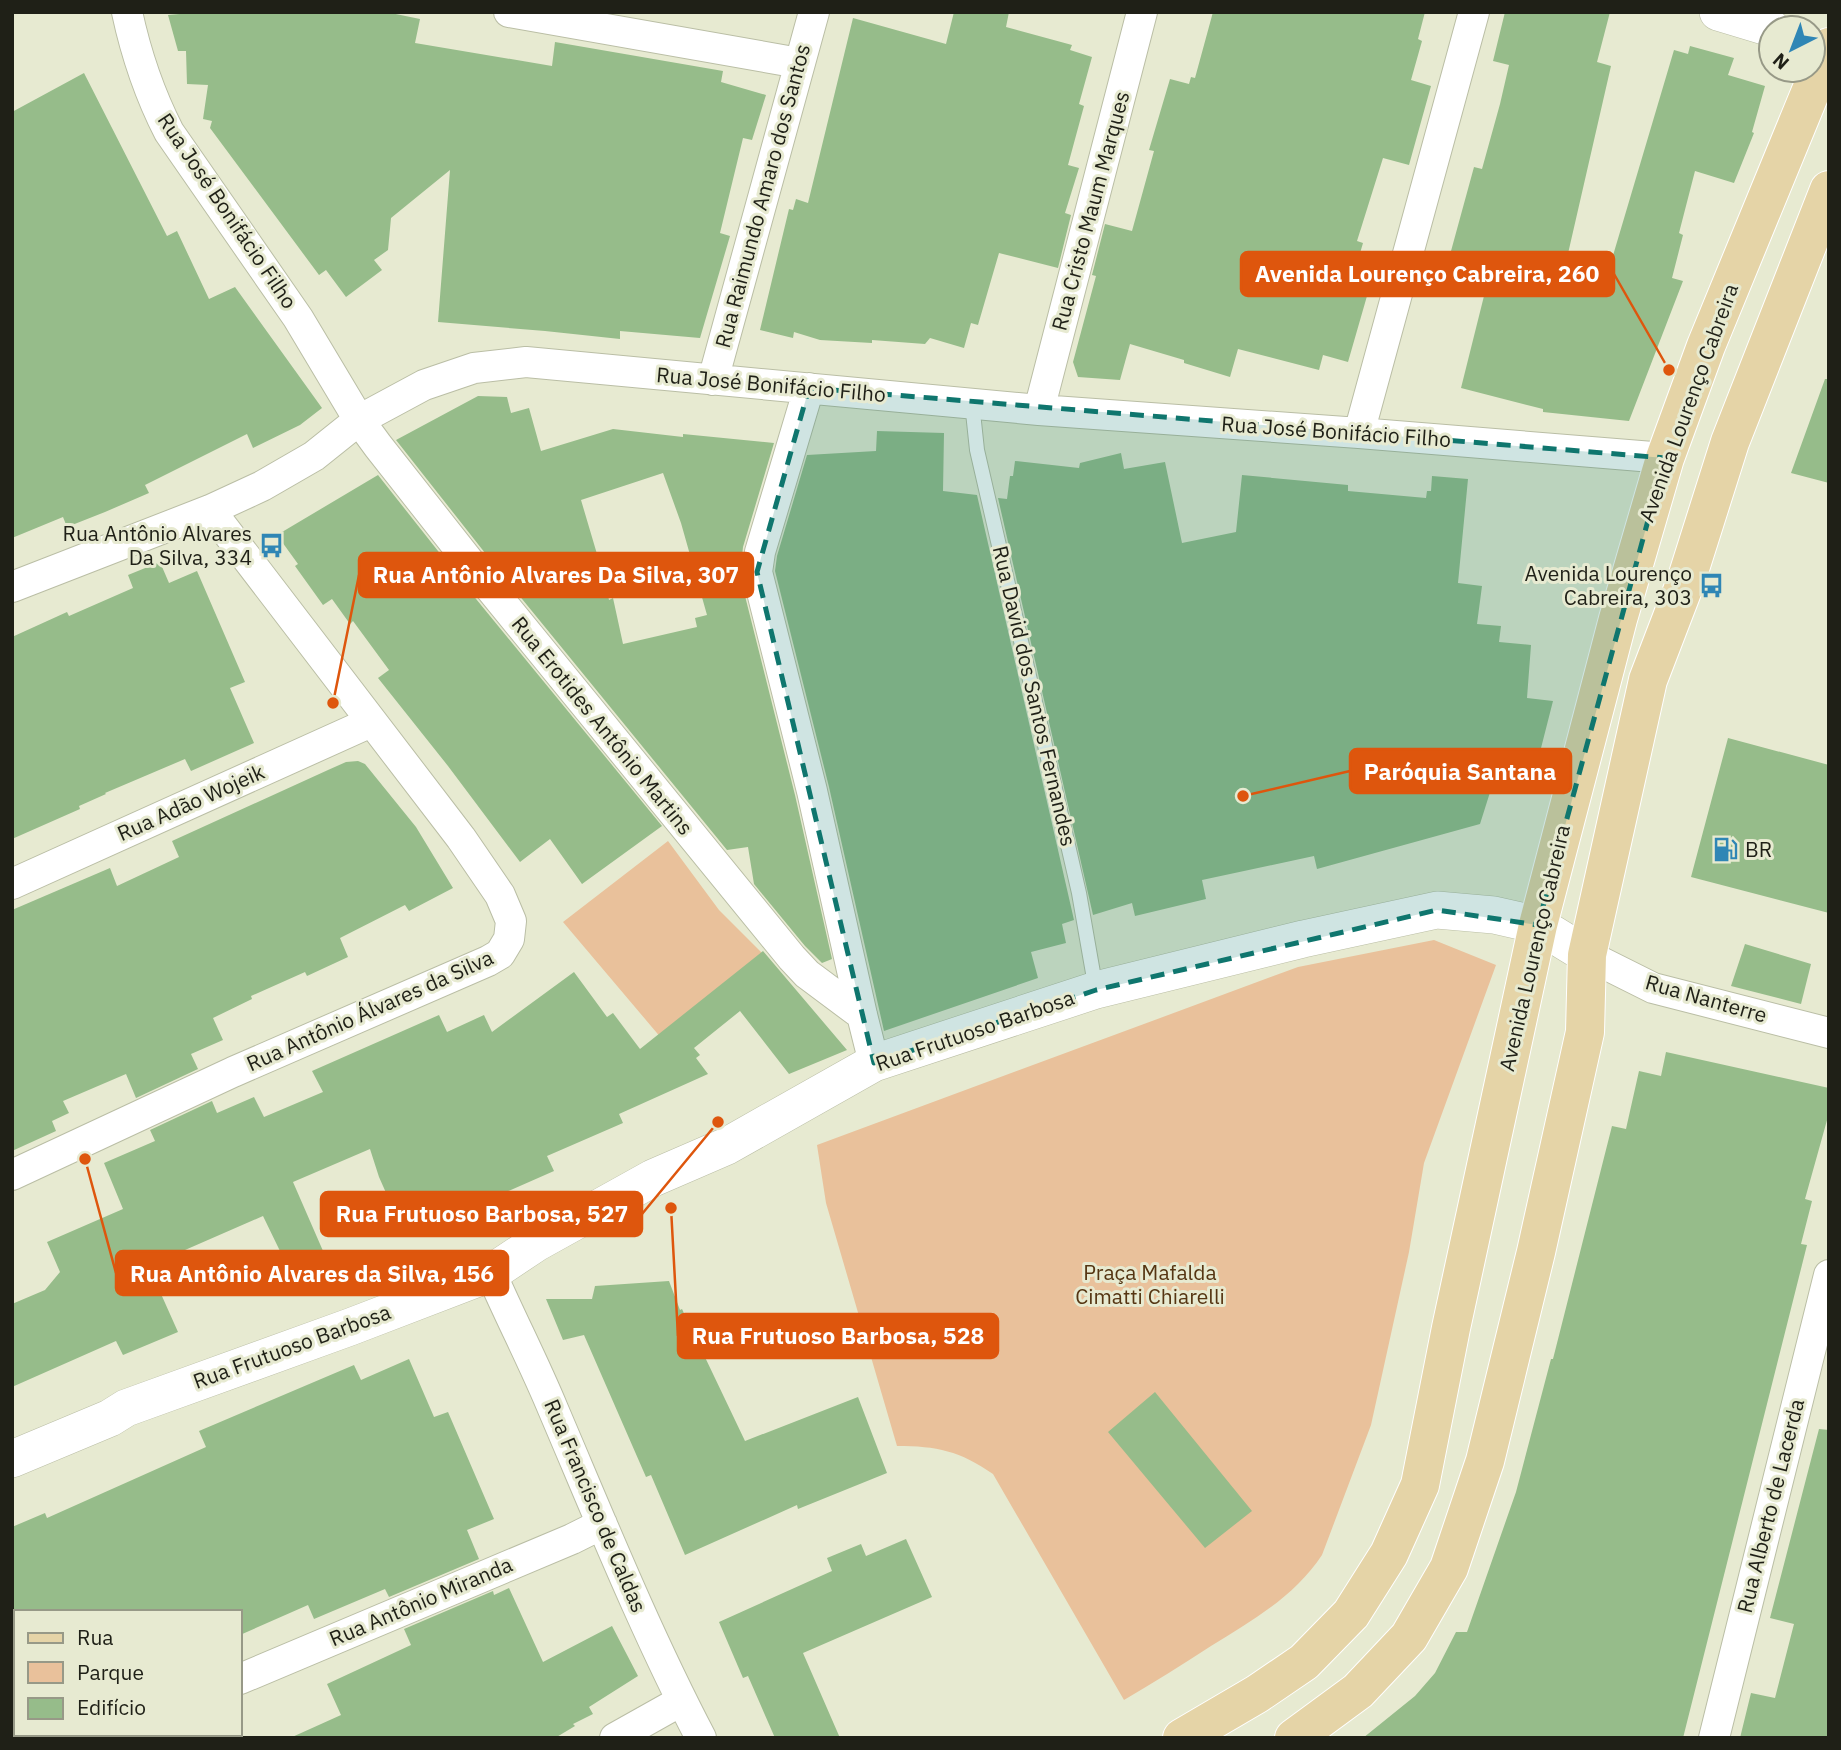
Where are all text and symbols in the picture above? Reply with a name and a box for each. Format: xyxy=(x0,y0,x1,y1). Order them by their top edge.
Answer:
north arrow xyxy=(1757,14,1827,84)
street label: Rua Raimundo Amaro dos Santos xyxy=(708,41,816,351)
text: N xyxy=(1767,48,1794,75)
street label: Rua Cristo Maum Marques xyxy=(1045,88,1135,334)
street label: Rua José Bonifácio Filho xyxy=(152,107,304,314)
callout: Avenida Lourenço Cabreira, 260 xyxy=(1241,252,1614,296)
text: Avenida Lourenço Cabreira, 260 xyxy=(1255,258,1599,288)
street label: Avenida Lourenço Cabreira xyxy=(1632,279,1744,526)
street label: Rua José Bonifácio Filho xyxy=(655,360,887,408)
street label: Rua José Bonifácio Filho xyxy=(1220,409,1452,453)
place label: Rua Antônio Alvares Da Silva, 334 xyxy=(62,519,252,571)
bus stop icon: Rua Antônio Alvares Da Silva, 334 xyxy=(258,532,286,560)
street label: Rua David dos Santos Fernandes xyxy=(987,543,1083,849)
callout: Rua Antônio Alvares Da Silva, 307 xyxy=(359,553,753,597)
text: Rua Antônio Alvares Da Silva, 307 xyxy=(373,559,739,589)
place label: Avenida Lourenço Cabreira, 303 xyxy=(1524,559,1692,611)
bus stop icon: Avenida Lourenço Cabreira, 303 xyxy=(1698,572,1726,600)
street label: Rua Erotides Antônio Martins xyxy=(506,610,700,841)
callout: Paróquia Santana xyxy=(1350,749,1571,793)
text: Paróquia Santana xyxy=(1364,756,1556,786)
street label: Rua Adão Wojeik xyxy=(113,757,269,847)
street label: Avenida Lourenço Cabreira xyxy=(1492,822,1576,1074)
place label: BR xyxy=(1745,835,1772,863)
fuel station icon: BR xyxy=(1711,836,1739,864)
street label: Rua Antônio Álvares da Silva xyxy=(242,943,497,1077)
street label: Rua Nanterre xyxy=(1642,967,1770,1029)
street label: Rua Frutuoso Barbosa xyxy=(872,983,1078,1077)
callout: Rua Frutuoso Barbosa, 527 xyxy=(321,1192,642,1236)
text: Rua Frutuoso Barbosa, 527 xyxy=(336,1198,628,1228)
callout: Rua Antônio Alvares da Silva, 156 xyxy=(116,1251,508,1295)
text: Rua Antônio Alvares da Silva, 156 xyxy=(130,1258,494,1288)
park label: Praça Mafalda Cimatti Chiarelli xyxy=(1075,1258,1225,1310)
street label: Rua Frutuoso Barbosa xyxy=(189,1297,394,1395)
callout: Rua Frutuoso Barbosa, 528 xyxy=(678,1314,998,1358)
text: Rua Frutuoso Barbosa, 528 xyxy=(692,1320,984,1350)
street label: Rua Francisco de Caldas xyxy=(538,1395,654,1617)
street label: Rua Alberto de Lacerda xyxy=(1730,1396,1810,1616)
street label: Rua Antônio Miranda xyxy=(325,1550,516,1652)
legend xyxy=(14,1610,242,1736)
text: Rua xyxy=(77,1623,114,1651)
text: Parque xyxy=(77,1658,144,1686)
text: Edifício xyxy=(77,1693,146,1721)

